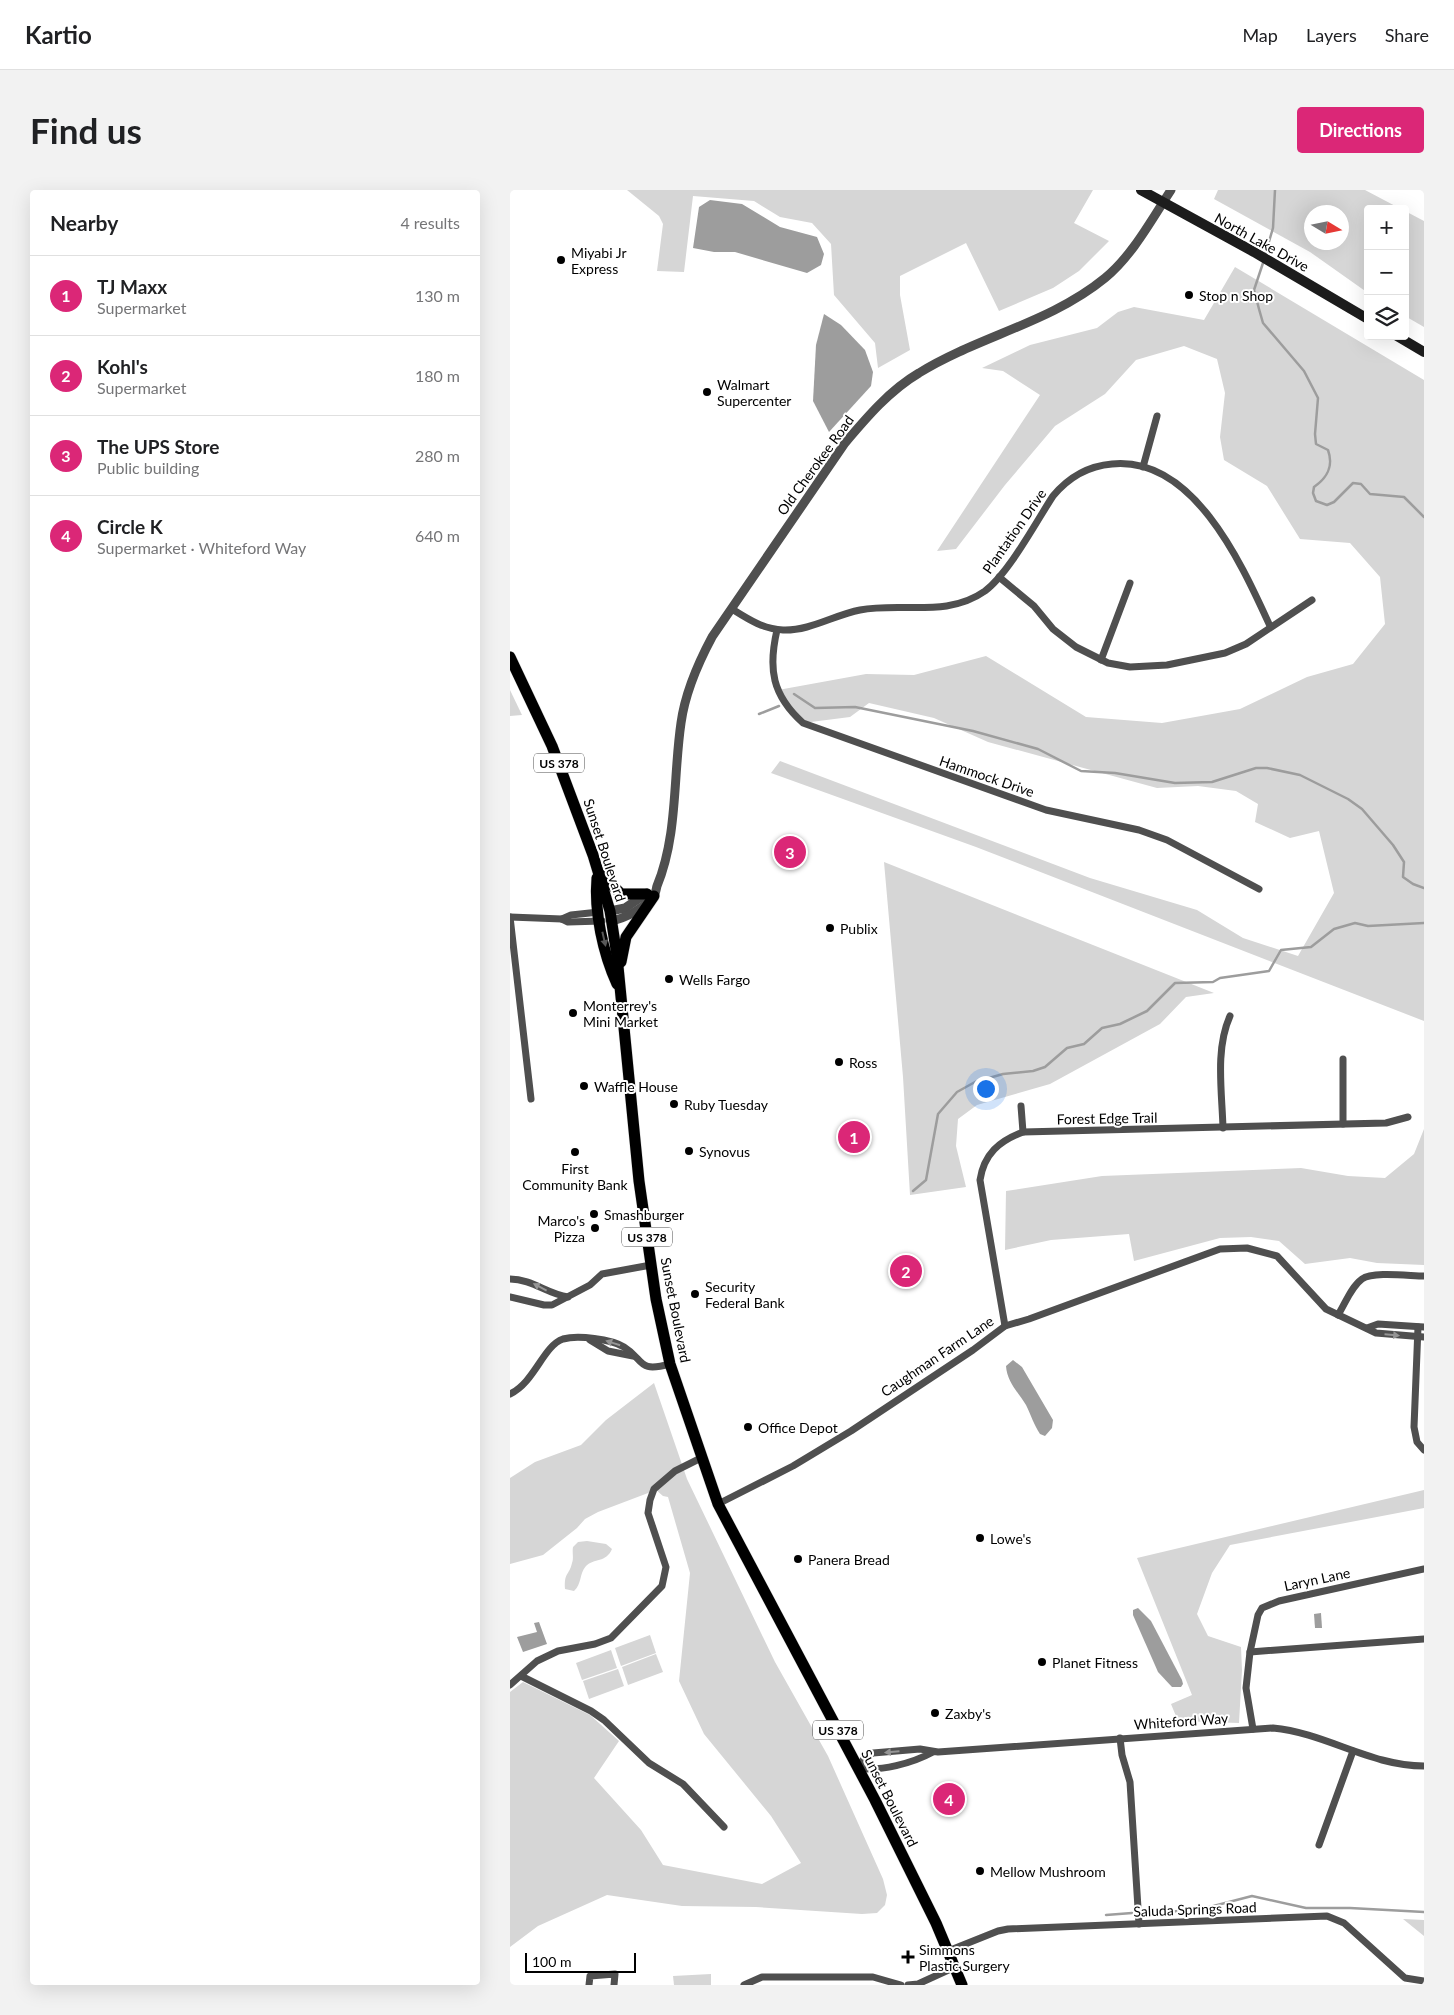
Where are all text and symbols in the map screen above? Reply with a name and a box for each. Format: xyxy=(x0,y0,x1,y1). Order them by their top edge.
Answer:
text: Kartio xyxy=(25,20,92,49)
text: Map xyxy=(1242,24,1278,46)
text: Layers xyxy=(1306,24,1357,46)
text: Share xyxy=(1385,24,1429,46)
button: Directions xyxy=(1297,107,1424,153)
text: Find us xyxy=(30,109,142,151)
north arrow xyxy=(1304,205,1349,250)
map controls xyxy=(1364,205,1409,340)
button: + xyxy=(1364,205,1409,250)
street label: North Lake Drive xyxy=(1212,209,1312,275)
text: Nearby xyxy=(50,210,118,235)
text: 4 results xyxy=(400,213,460,232)
place label: Miyabi Jr Express xyxy=(571,244,627,277)
button: − xyxy=(1364,250,1409,295)
marker: Miyabi Jr Express xyxy=(555,254,567,266)
text: TJ Maxx xyxy=(97,275,167,298)
text: 1 xyxy=(61,286,71,305)
text: 130 m xyxy=(415,286,460,305)
place label: Stop n Shop xyxy=(1199,287,1273,304)
marker: Stop n Shop xyxy=(1183,289,1195,301)
button: layers xyxy=(1364,295,1409,340)
text: Supermarket xyxy=(97,298,186,317)
text: Kohl's xyxy=(97,355,148,378)
text: 2 xyxy=(61,366,71,385)
text: 180 m xyxy=(415,366,460,385)
place label: Walmart Supercenter xyxy=(717,376,791,409)
text: Supermarket xyxy=(97,378,186,397)
marker: Walmart Supercenter xyxy=(701,386,713,398)
street label: Old Cherokee Road xyxy=(773,412,857,518)
text: The UPS Store xyxy=(97,435,219,458)
text: 3 xyxy=(61,446,71,465)
text: 280 m xyxy=(415,446,460,465)
text: Public building xyxy=(97,458,199,477)
street label: Plantation Drive xyxy=(978,485,1050,577)
text: Circle K xyxy=(97,515,163,538)
text: 4 xyxy=(61,526,71,545)
text: 640 m xyxy=(415,526,460,545)
text: Supermarket · Whiteford Way xyxy=(97,538,306,557)
street label: Hammock Drive xyxy=(937,752,1037,800)
road number: US 378 xyxy=(534,754,584,772)
street label: Sunset Boulevard xyxy=(580,796,630,904)
pin: 3 xyxy=(774,833,806,871)
place label: Publix xyxy=(840,920,878,937)
marker: Publix xyxy=(824,922,836,934)
one-way arrow xyxy=(600,932,608,947)
place label: Wells Fargo xyxy=(679,971,750,988)
marker: Wells Fargo xyxy=(663,973,675,985)
place label: Monterrey's Mini Market xyxy=(583,997,658,1030)
marker: Monterrey's Mini Market xyxy=(567,1007,579,1019)
place label: Ross xyxy=(849,1054,877,1071)
marker: Ross xyxy=(833,1056,845,1068)
your location xyxy=(973,1076,999,1102)
place label: Waffle House xyxy=(594,1078,678,1095)
marker: Waffle House xyxy=(578,1080,590,1092)
place label: Ruby Tuesday xyxy=(684,1096,769,1113)
marker: Ruby Tuesday xyxy=(668,1098,680,1110)
street label: Forest Edge Trail xyxy=(1056,1109,1158,1127)
pin: 1 xyxy=(838,1118,870,1156)
place label: Synovus xyxy=(699,1143,750,1160)
marker: Synovus xyxy=(683,1145,695,1157)
marker: First Community Bank xyxy=(569,1146,581,1158)
place label: First Community Bank xyxy=(522,1160,629,1193)
place label: Smashburger xyxy=(604,1206,684,1223)
marker: Smashburger xyxy=(588,1208,600,1220)
place label: Marco's Pizza xyxy=(537,1212,585,1245)
marker: Marco's Pizza xyxy=(589,1222,601,1234)
road number: US 378 xyxy=(622,1228,672,1246)
pin: 2 xyxy=(890,1252,922,1290)
street label: Sunset Boulevard xyxy=(657,1256,695,1364)
place label: Security Federal Bank xyxy=(705,1278,785,1311)
one-way arrow xyxy=(532,1283,547,1291)
marker: Security Federal Bank xyxy=(689,1288,701,1300)
street label: Caughman Farm Lane xyxy=(877,1312,997,1400)
one-way arrow xyxy=(1384,1331,1400,1339)
one-way arrow xyxy=(606,1339,621,1346)
place label: Office Depot xyxy=(758,1419,838,1436)
marker: Office Depot xyxy=(742,1421,754,1433)
place label: Lowe's xyxy=(990,1530,1031,1547)
marker: Lowe's xyxy=(974,1532,986,1544)
place label: Panera Bread xyxy=(808,1551,890,1568)
marker: Panera Bread xyxy=(792,1553,804,1565)
street label: Laryn Lane xyxy=(1282,1564,1352,1594)
place label: Planet Fitness xyxy=(1052,1654,1138,1671)
marker: Planet Fitness xyxy=(1036,1656,1048,1668)
place label: Zaxby's xyxy=(945,1705,991,1722)
marker: Zaxby's xyxy=(929,1707,941,1719)
street label: Whiteford Way xyxy=(1133,1709,1229,1733)
road number: US 378 xyxy=(813,1720,863,1740)
street label: Sunset Boulevard xyxy=(858,1746,922,1850)
one-way arrow xyxy=(884,1748,900,1756)
pin: 4 xyxy=(933,1780,965,1818)
place label: Mellow Mushroom xyxy=(990,1863,1106,1880)
marker: Mellow Mushroom xyxy=(974,1865,986,1877)
street label: Saluda Springs Road xyxy=(1133,1898,1257,1920)
place label: Simmons Plastic Surgery xyxy=(919,1941,1010,1974)
scale bar xyxy=(525,1950,636,1973)
marker: Simmons Plastic Surgery xyxy=(901,1950,915,1964)
text: 100 m xyxy=(532,1953,571,1970)

